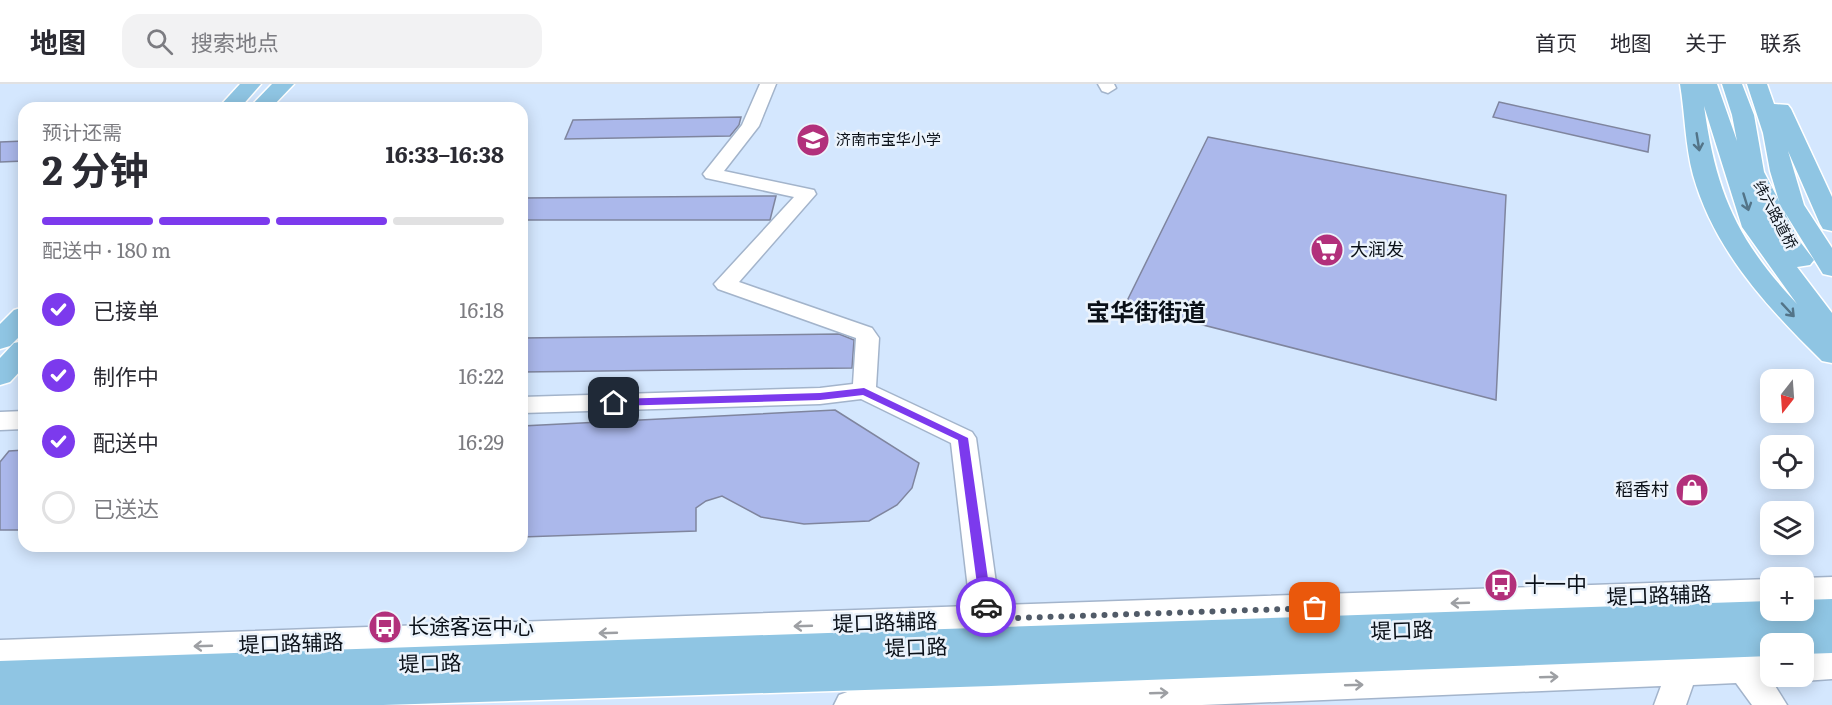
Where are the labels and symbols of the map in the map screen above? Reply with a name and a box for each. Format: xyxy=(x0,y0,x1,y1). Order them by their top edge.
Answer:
school or university icon: 济南市宝华小学 xyxy=(795,122,831,158)
place label: 济南市宝华小学 xyxy=(836,127,941,150)
one-way arrow xyxy=(1693,131,1704,151)
street label: 纬六路道桥 xyxy=(1749,176,1804,253)
one-way arrow xyxy=(1741,192,1752,211)
supermarket icon: 大润发 xyxy=(1309,232,1345,268)
place label: 大润发 xyxy=(1350,235,1404,262)
district label: 宝华街街道 xyxy=(1086,293,1206,328)
one-way arrow xyxy=(1781,302,1795,317)
north arrow xyxy=(1760,369,1814,423)
pin xyxy=(588,377,639,428)
shop icon: 稻香村 xyxy=(1674,472,1710,508)
place label: 稻香村 xyxy=(1615,475,1669,502)
bus stop icon: 十一中 xyxy=(1483,567,1519,603)
place label: 十一中 xyxy=(1524,567,1587,598)
street label: 堤口路辅路 xyxy=(1606,576,1712,611)
courier xyxy=(956,577,1016,637)
pin xyxy=(1289,582,1340,633)
one-way arrow xyxy=(1450,597,1470,608)
street label: 堤口路辅路 xyxy=(832,603,938,638)
bus stop icon: 长途客运中心 xyxy=(367,609,403,645)
place label: 长途客运中心 xyxy=(408,609,534,640)
street label: 堤口路 xyxy=(1370,612,1434,645)
one-way arrow xyxy=(793,620,813,631)
street label: 堤口路辅路 xyxy=(238,624,344,659)
one-way arrow xyxy=(599,627,619,638)
street label: 堤口路 xyxy=(884,629,948,662)
one-way arrow xyxy=(194,641,214,652)
street label: 堤口路 xyxy=(398,645,462,678)
one-way arrow xyxy=(1538,672,1558,683)
one-way arrow xyxy=(1343,680,1363,691)
one-way arrow xyxy=(1149,688,1169,699)

